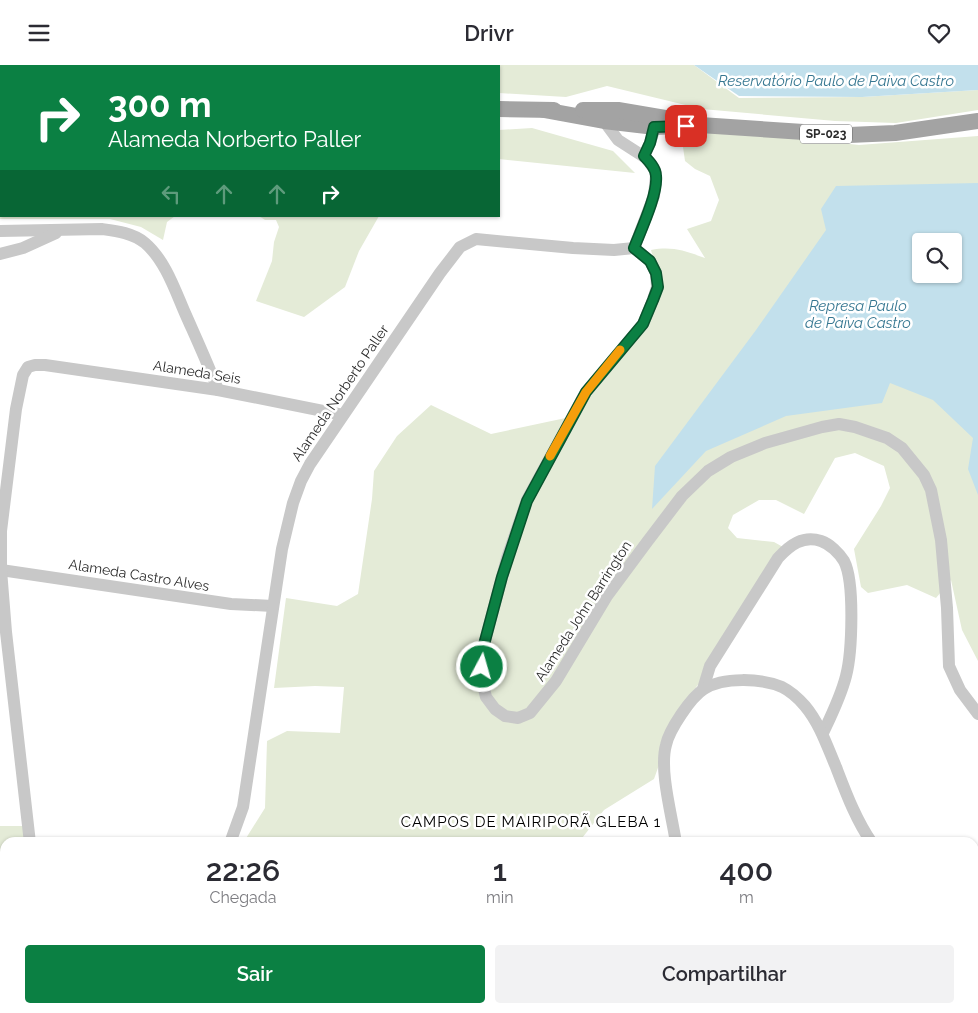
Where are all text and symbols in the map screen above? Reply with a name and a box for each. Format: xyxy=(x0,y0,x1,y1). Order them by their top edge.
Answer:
icon: menu xyxy=(25,19,53,47)
icon: heart xyxy=(925,19,953,47)
text: Drivr xyxy=(464,20,514,46)
water label: Reservatório Paulo de Paiva Castro xyxy=(718,72,954,90)
text: 300 m xyxy=(108,84,212,125)
icon: right xyxy=(25,85,90,150)
pin xyxy=(665,105,707,147)
icon: arrive xyxy=(672,112,700,140)
road number: SP-023 xyxy=(800,125,852,143)
text: Alameda Norberto Paller xyxy=(108,126,361,152)
icon: left xyxy=(157,180,185,208)
icon: ahead xyxy=(210,180,238,208)
icon: ahead xyxy=(263,180,291,208)
icon: right xyxy=(316,180,344,208)
map controls xyxy=(912,233,962,283)
button: search xyxy=(912,233,962,283)
water label: Represa Paulo de Paiva Castro xyxy=(805,297,911,332)
street label: Alameda Norberto Paller xyxy=(288,322,392,464)
street label: Alameda Seis xyxy=(152,357,242,387)
street label: Alameda John Barrington xyxy=(532,538,634,684)
street label: Alameda Castro Alves xyxy=(68,556,211,594)
position arrow xyxy=(455,640,507,692)
district label: CAMPOS DE MAIRIPORÃ GLEBA 1 xyxy=(401,813,661,831)
text: 22:26 xyxy=(206,853,280,888)
text: 1 xyxy=(493,853,507,888)
text: 400 xyxy=(719,853,773,888)
text: Chegada xyxy=(210,888,276,907)
text: min xyxy=(486,888,514,907)
text: m xyxy=(739,888,754,907)
button: Sair xyxy=(25,945,485,1003)
button: Compartilhar xyxy=(495,945,954,1003)

